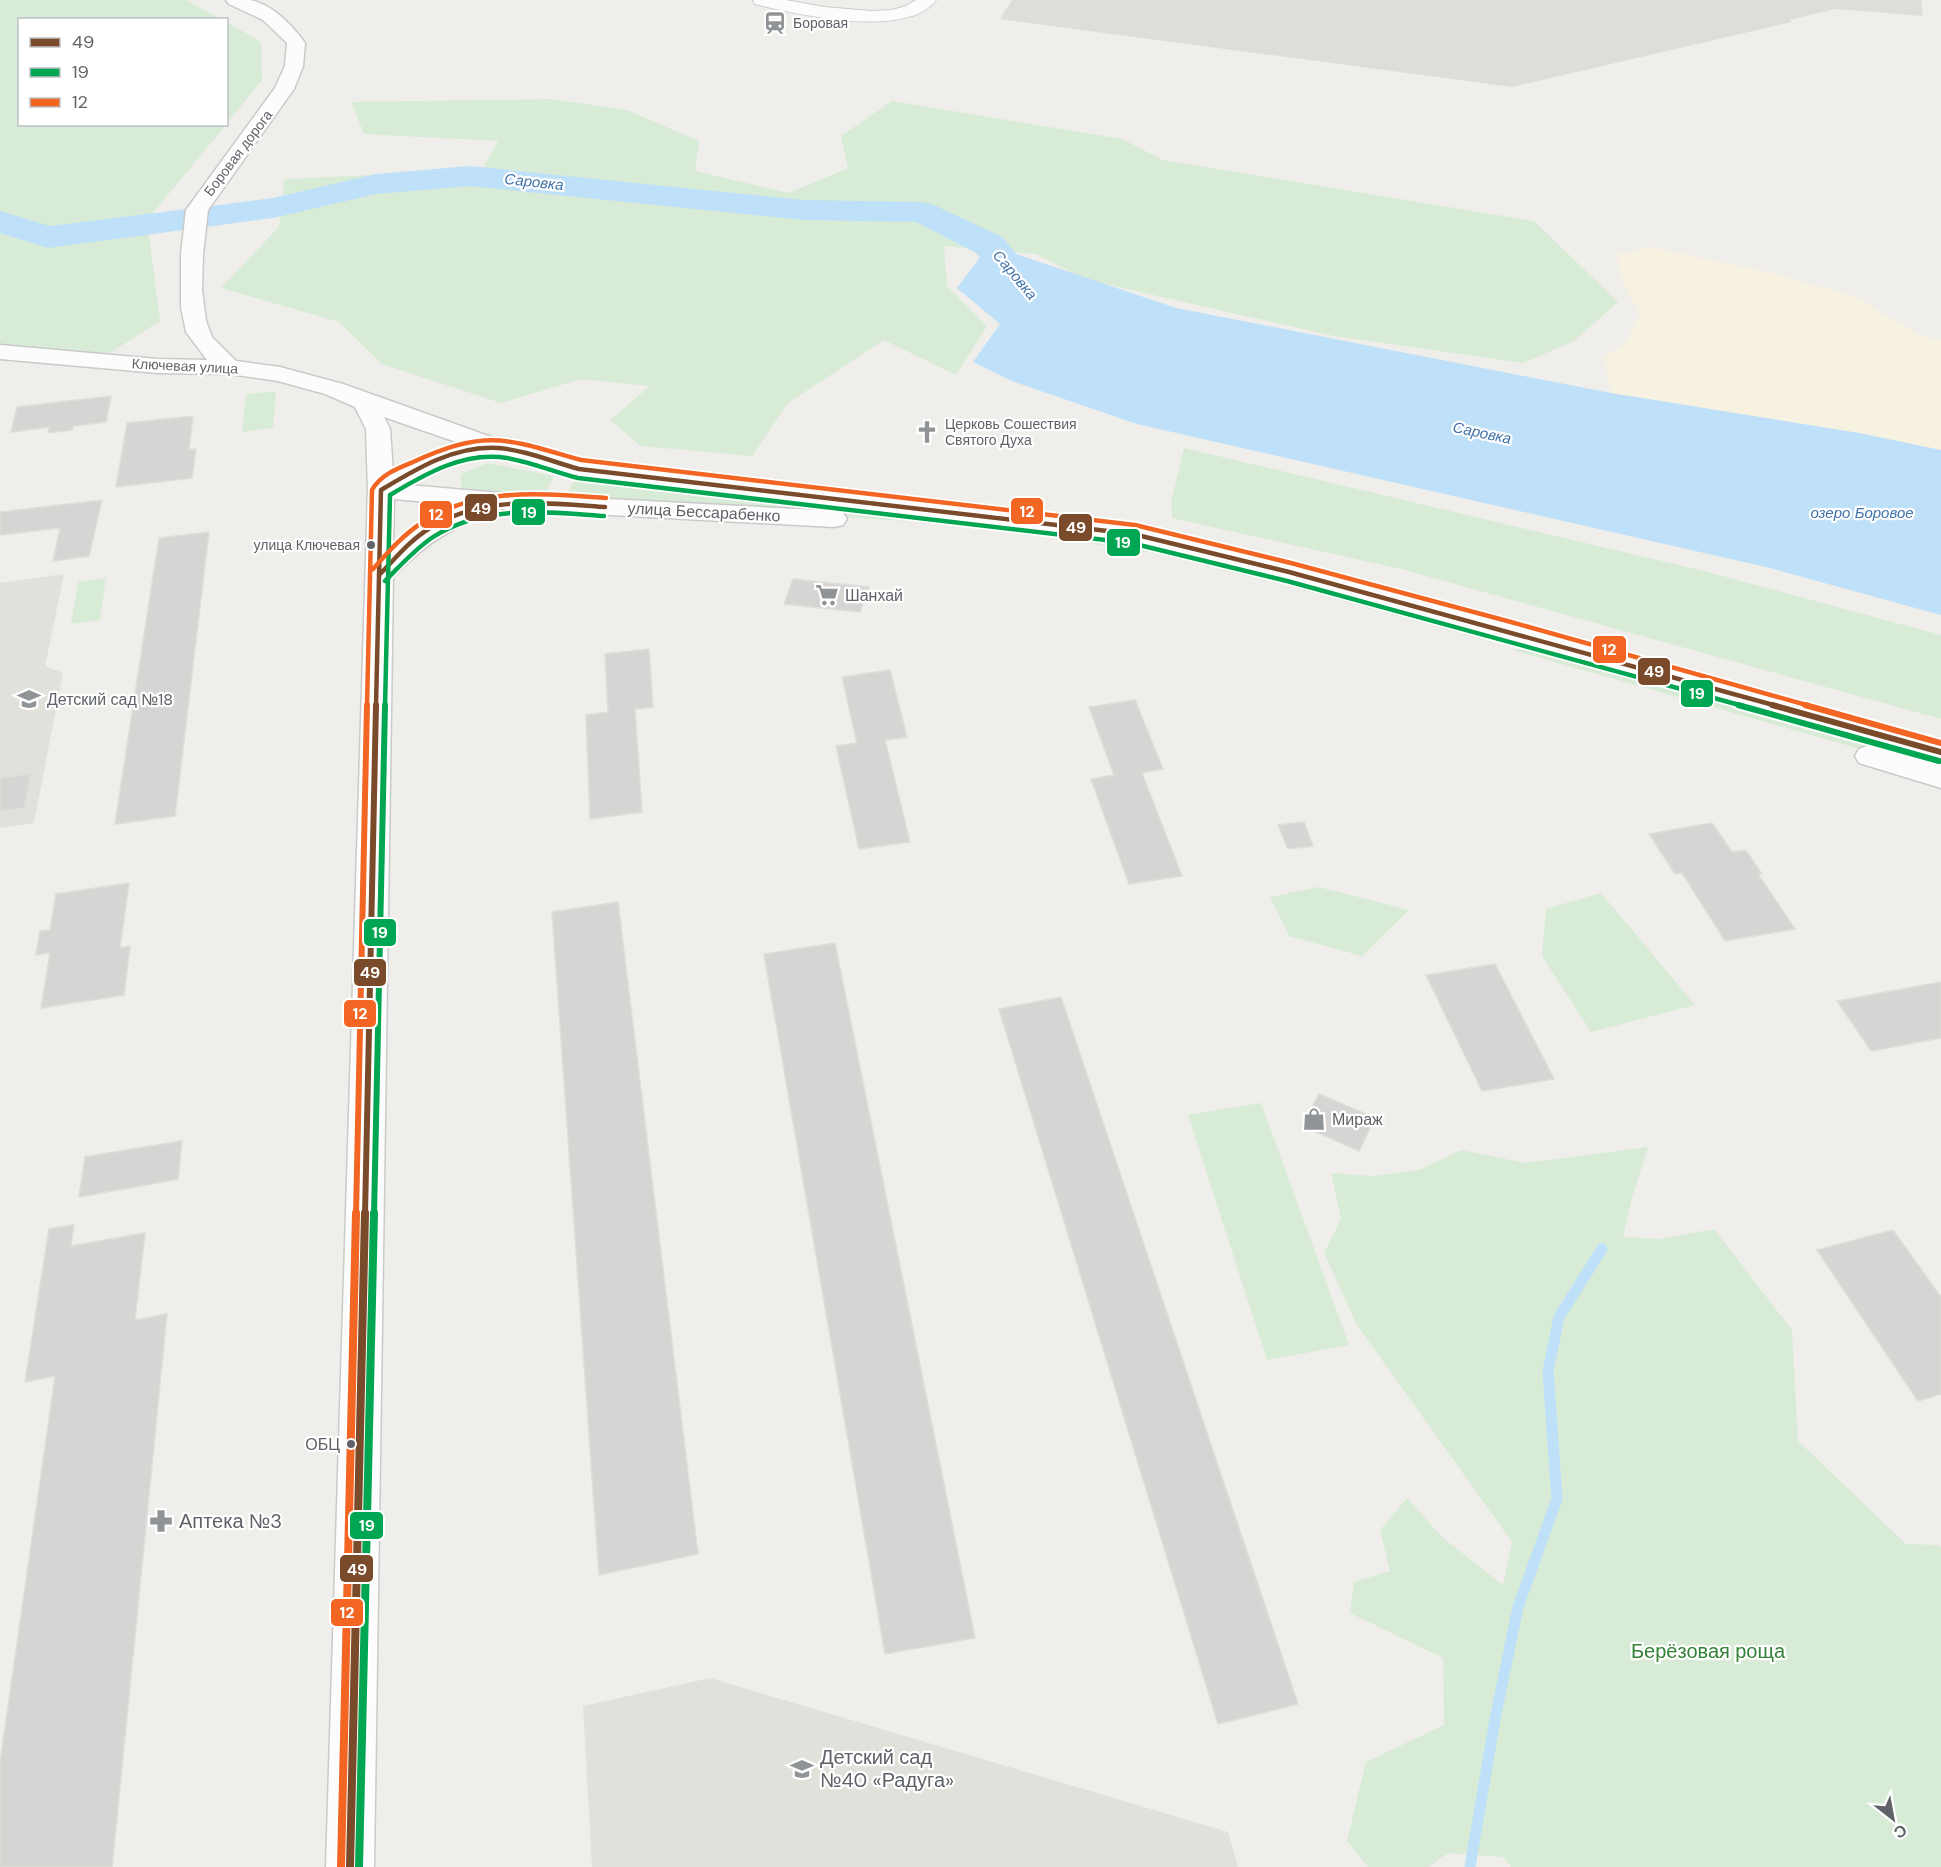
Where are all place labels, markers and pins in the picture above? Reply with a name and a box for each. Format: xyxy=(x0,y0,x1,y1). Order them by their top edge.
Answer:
station icon: Боровая xyxy=(762,10,788,36)
place label: Боровая xyxy=(793,14,848,32)
place label: Церковь Сошествия Святого Духа xyxy=(945,415,1077,449)
church icon: Церковь Сошествия Святого Духа xyxy=(914,419,940,445)
place label: улица Ключевая xyxy=(254,536,360,554)
marker: улица Ключевая xyxy=(365,539,377,551)
supermarket icon: Шанхай xyxy=(814,582,840,608)
place label: Шанхай xyxy=(845,585,903,606)
school or university icon: Детский сад №18 xyxy=(16,686,42,712)
place label: Детский сад №18 xyxy=(47,689,173,710)
shop icon: Мираж xyxy=(1301,1106,1327,1132)
place label: Мираж xyxy=(1332,1109,1383,1130)
place label: ОБЦ xyxy=(305,1434,340,1455)
marker: ОБЦ xyxy=(345,1438,357,1450)
pharmacy icon: Аптека №3 xyxy=(148,1508,174,1534)
place label: Аптека №3 xyxy=(179,1508,282,1534)
place label: Детский сад №40 «Радуга» xyxy=(820,1744,954,1793)
school or university icon: Детский сад №40 «Радуга» xyxy=(789,1756,815,1782)

